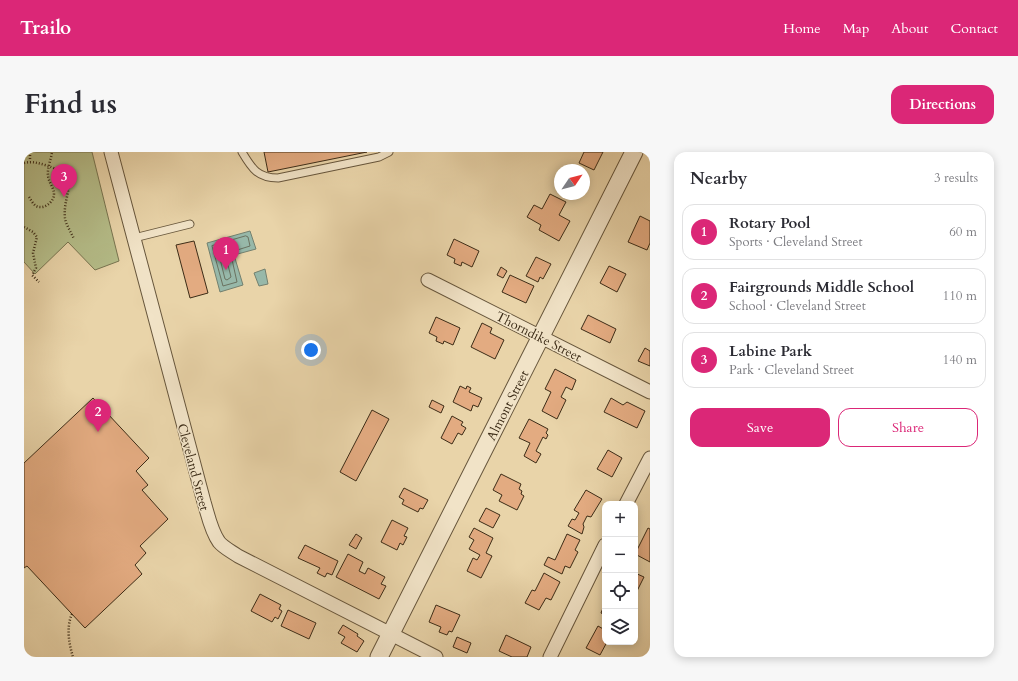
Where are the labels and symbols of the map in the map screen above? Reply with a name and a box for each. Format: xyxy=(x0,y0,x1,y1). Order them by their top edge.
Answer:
pin: 3 xyxy=(51,164,77,197)
north arrow xyxy=(554,164,590,200)
pin: 1 xyxy=(213,237,239,270)
street label: Thorndike Street xyxy=(493,308,585,366)
your location xyxy=(301,340,321,360)
street label: Almont Street xyxy=(482,367,533,444)
pin: 2 xyxy=(85,399,111,432)
street label: Cleveland Street xyxy=(173,422,213,513)

